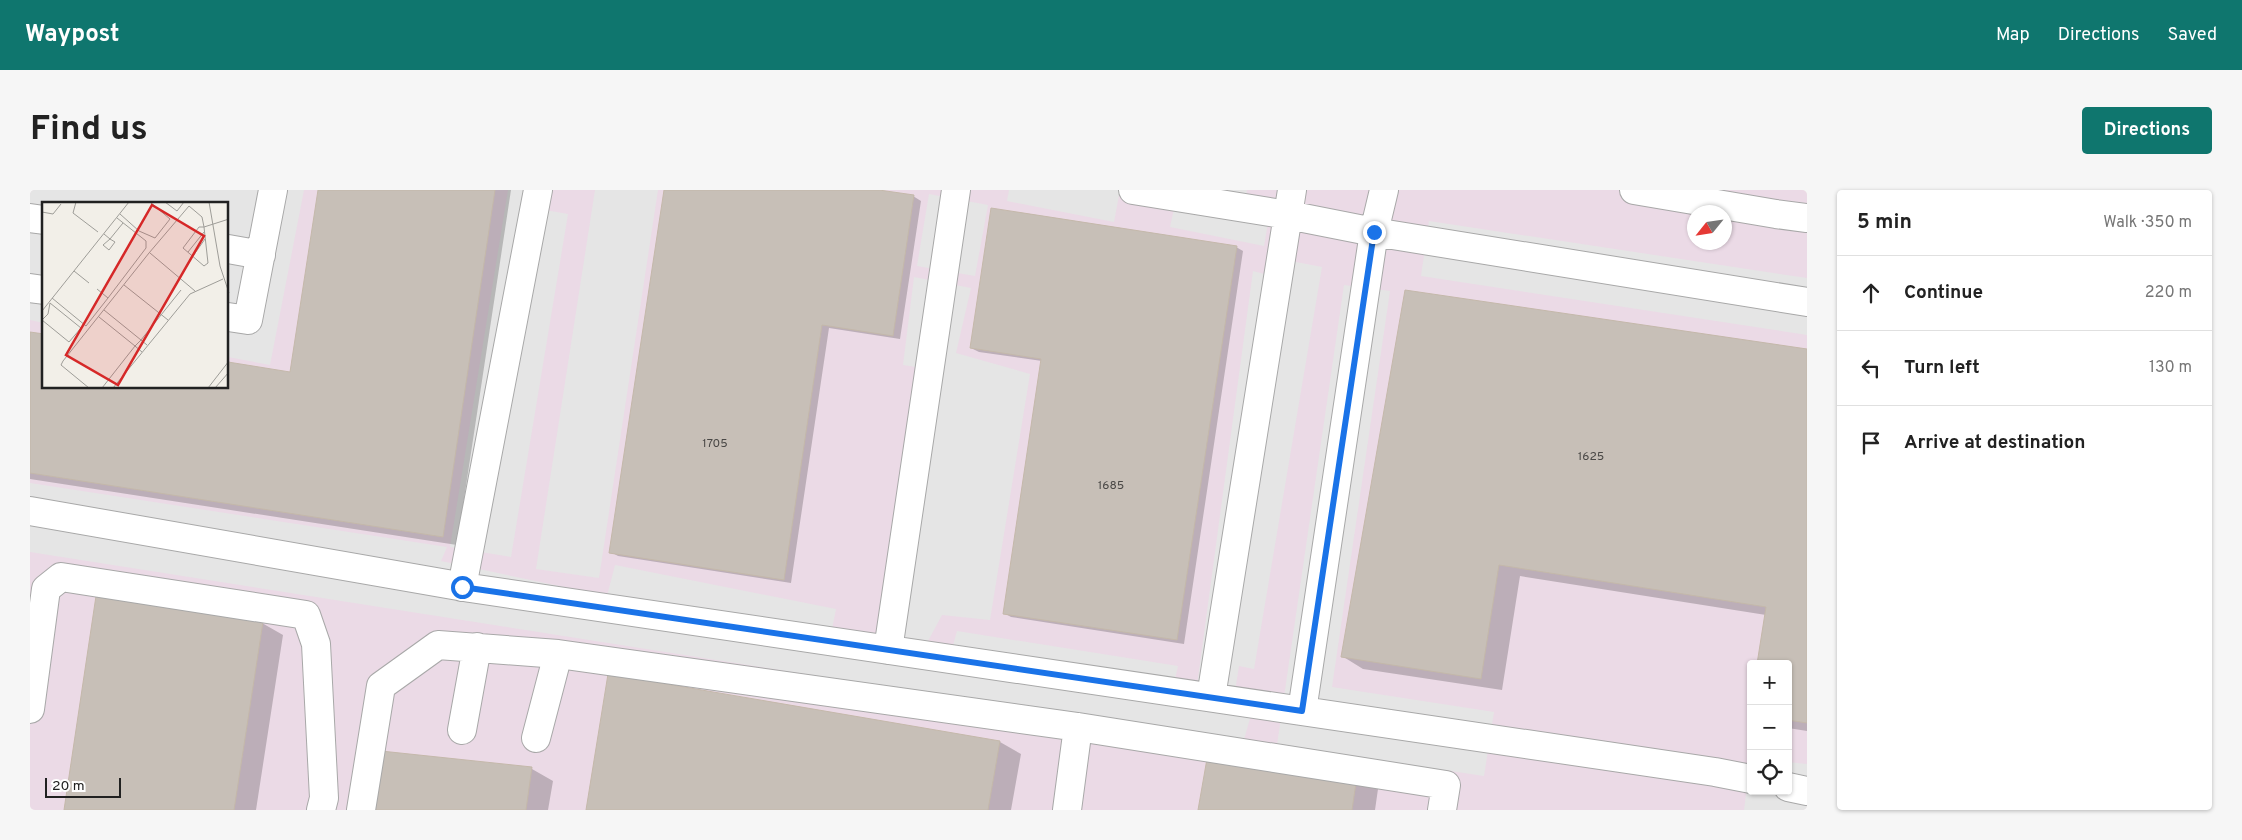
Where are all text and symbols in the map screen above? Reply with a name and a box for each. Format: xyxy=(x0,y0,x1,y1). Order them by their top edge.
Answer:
text: Waypost xyxy=(25,20,119,50)
text: Map xyxy=(1996,24,2030,47)
text: Directions xyxy=(2058,24,2140,47)
text: Saved xyxy=(2168,24,2217,47)
button: Directions xyxy=(2082,107,2212,154)
text: Find us xyxy=(30,108,148,152)
inset map xyxy=(42,202,229,389)
north arrow xyxy=(1687,205,1732,250)
text: 5 min xyxy=(1857,209,1912,236)
text: Walk · 350 m xyxy=(2103,213,2192,233)
route end xyxy=(1363,221,1386,244)
icon: ahead xyxy=(1857,279,1885,307)
text: Continue xyxy=(1904,281,1983,305)
text: 220 m xyxy=(2145,283,2192,303)
icon: left xyxy=(1857,354,1885,382)
text: Turn left xyxy=(1904,356,1980,380)
text: 130 m xyxy=(2149,358,2192,378)
icon: arrive xyxy=(1857,429,1885,457)
text: Arrive at destination xyxy=(1904,431,2085,455)
house number: 1705 xyxy=(702,436,728,452)
house number: 1625 xyxy=(1578,449,1604,465)
house number: 1685 xyxy=(1098,478,1124,494)
route start xyxy=(451,576,474,599)
map controls xyxy=(1747,660,1792,795)
button: + xyxy=(1747,660,1792,705)
button: − xyxy=(1747,705,1792,750)
button: locate xyxy=(1747,750,1792,795)
scale bar xyxy=(45,775,121,798)
text: 20 m xyxy=(52,778,85,795)

